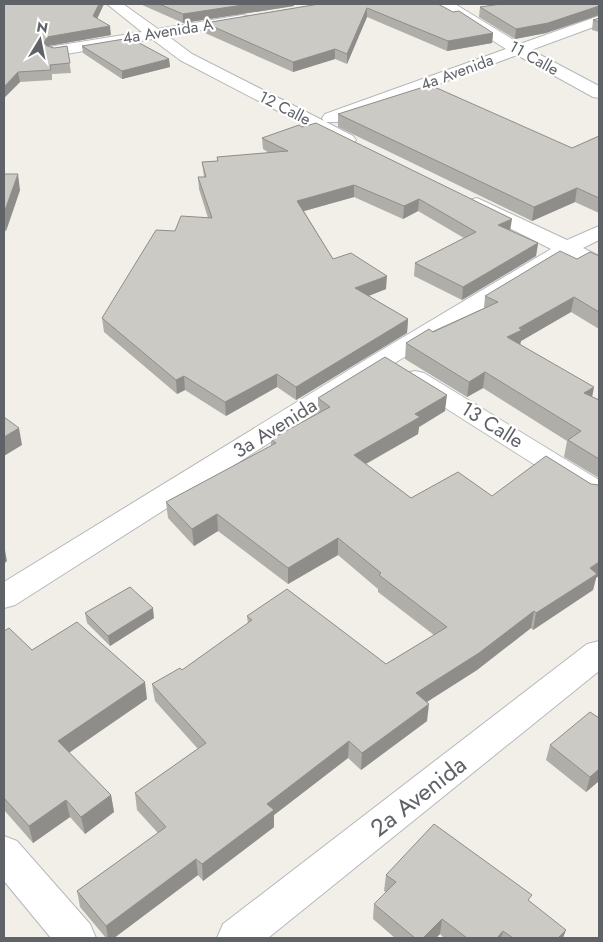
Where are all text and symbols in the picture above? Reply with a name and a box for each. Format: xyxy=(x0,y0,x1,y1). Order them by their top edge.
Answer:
street label: 4a Avenida A xyxy=(121,12,215,50)
north arrow xyxy=(15,15,65,65)
text: N xyxy=(35,16,49,38)
street label: 11 Calle xyxy=(505,35,563,81)
street label: 4a Avenida xyxy=(417,48,497,96)
street label: 12 Calle xyxy=(255,85,315,131)
street label: 3a Avenida xyxy=(227,391,323,465)
street label: 13 Calle xyxy=(455,394,529,456)
street label: 2a Avenida xyxy=(362,747,474,845)

